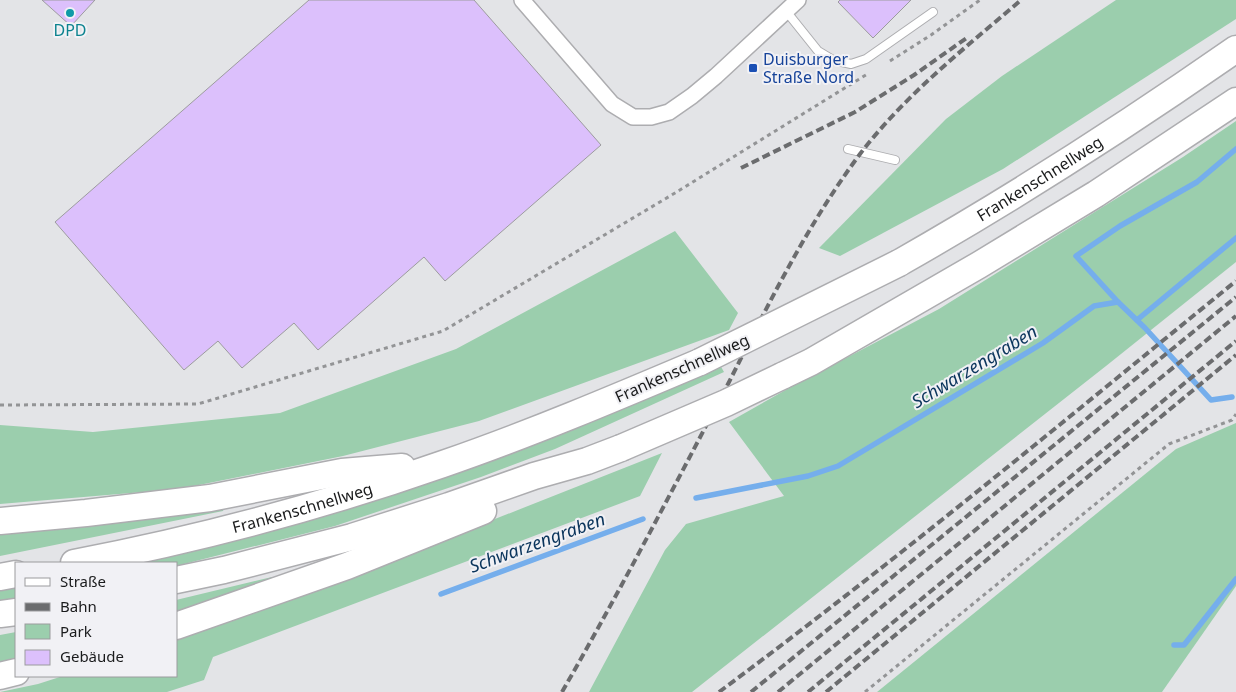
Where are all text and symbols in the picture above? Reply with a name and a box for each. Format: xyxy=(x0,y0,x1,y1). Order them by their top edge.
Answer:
marker: DPD xyxy=(64,7,76,19)
place label: DPD xyxy=(53,19,87,41)
place label: Duisburger Straße Nord xyxy=(763,48,854,88)
marker: Duisburger Straße Nord xyxy=(747,62,759,74)
street label: Frankenschnellweg xyxy=(972,131,1107,226)
water label: Schwarzengraben xyxy=(907,319,1041,413)
street label: Frankenschnellweg xyxy=(611,329,753,407)
street label: Frankenschnellweg xyxy=(230,477,375,538)
water label: Schwarzengraben xyxy=(466,506,608,578)
legend xyxy=(15,562,178,677)
text: Straße xyxy=(60,571,106,591)
text: Bahn xyxy=(60,596,97,616)
text: Park xyxy=(60,621,92,641)
text: Gebäude xyxy=(60,646,124,666)

